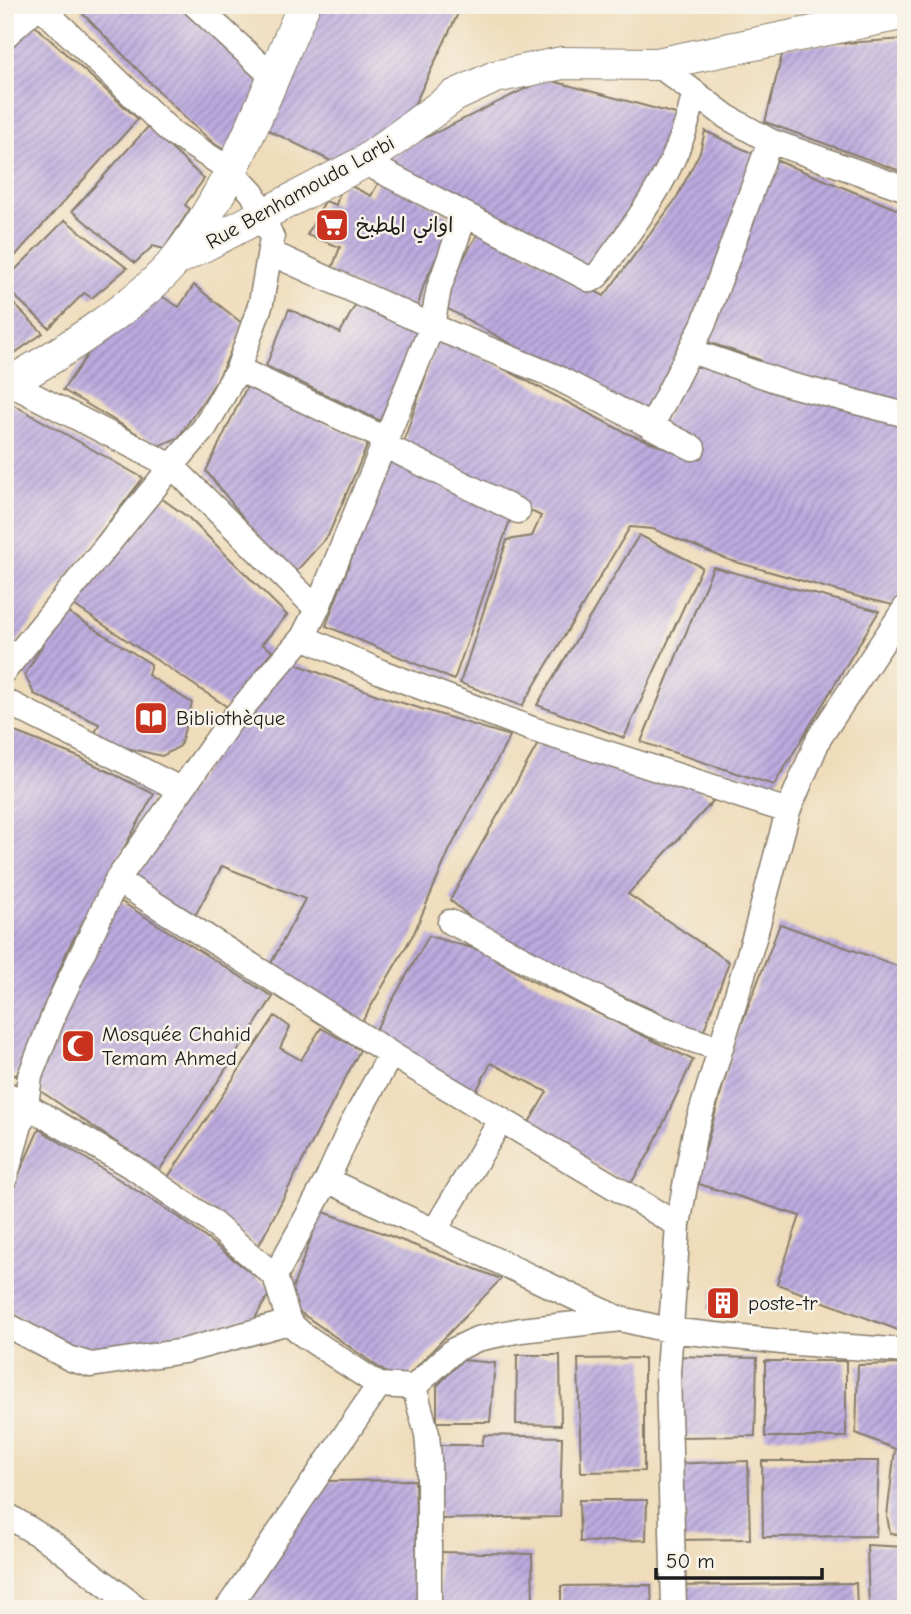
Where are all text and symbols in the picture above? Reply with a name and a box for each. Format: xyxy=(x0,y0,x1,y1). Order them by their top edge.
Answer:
street label: Rue Benhamouda Larbi xyxy=(202,130,398,254)
supermarket icon: اواني المطبخ xyxy=(313,206,351,244)
place label: اواني المطبخ xyxy=(356,213,453,244)
library icon: Bibliothèque xyxy=(132,699,170,737)
place label: Bibliothèque xyxy=(176,706,285,730)
place label: Mosquée Chahid Temam Ahmed xyxy=(102,1022,251,1070)
mosque icon: Mosquée Chahid Temam Ahmed xyxy=(59,1027,97,1065)
building icon: poste-tr xyxy=(704,1284,742,1322)
place label: poste-tr xyxy=(748,1291,818,1315)
scale bar xyxy=(656,1537,822,1581)
text: 50 m xyxy=(666,1549,715,1573)

